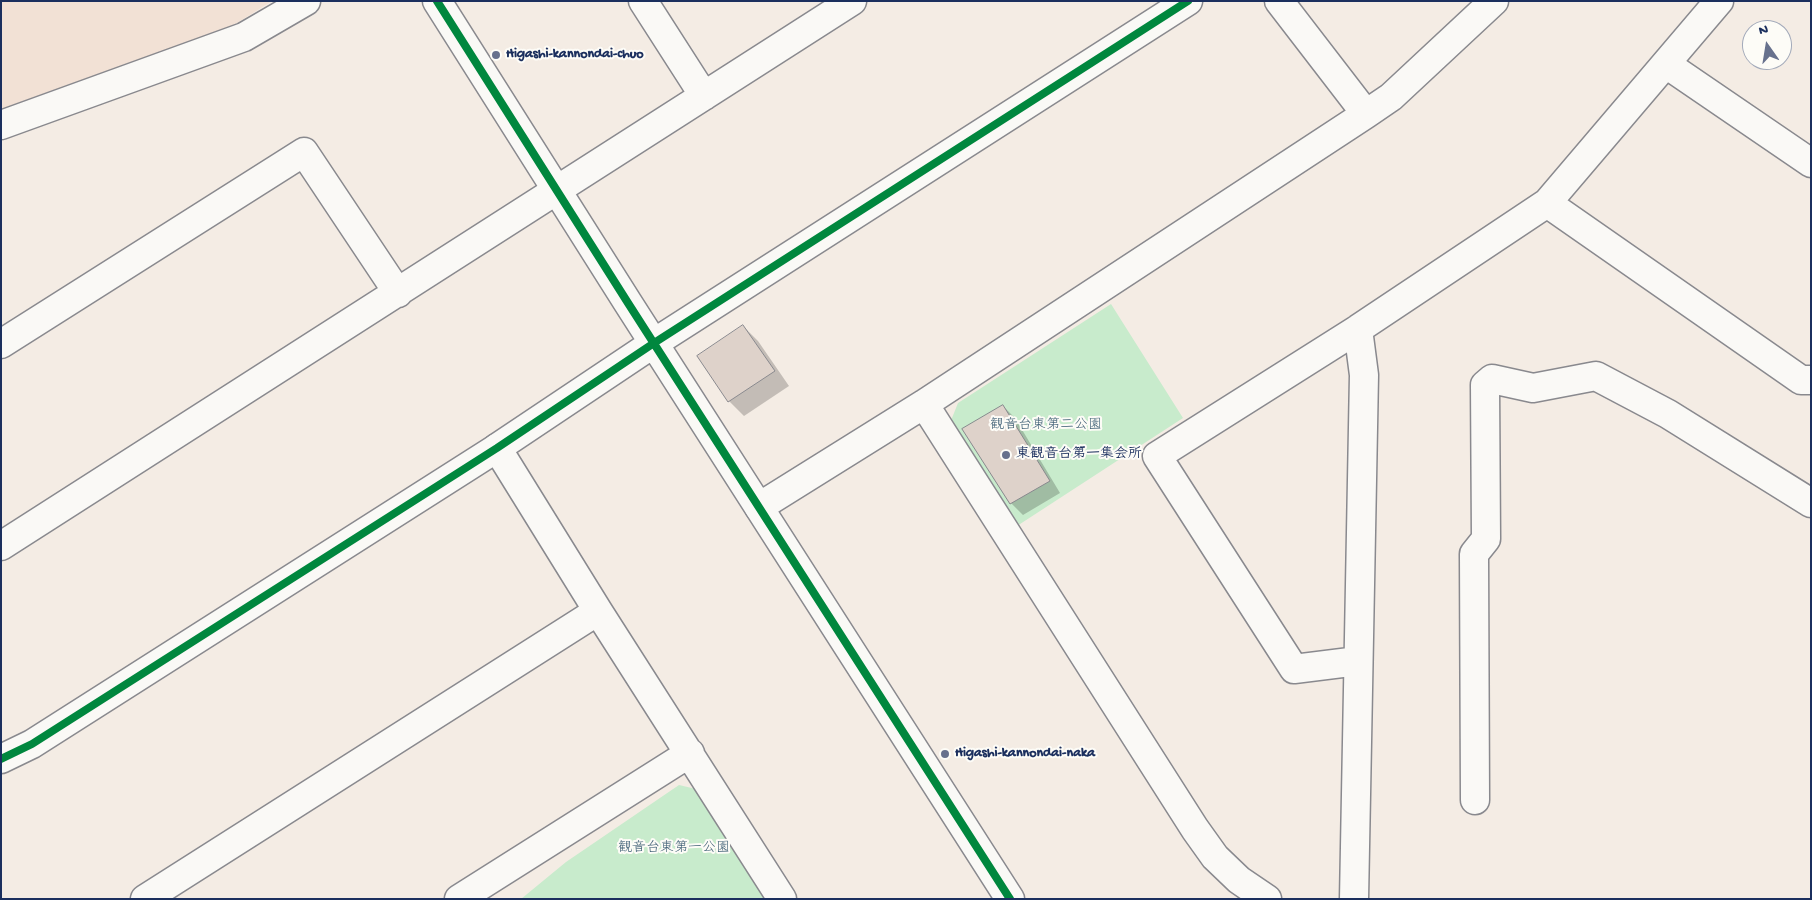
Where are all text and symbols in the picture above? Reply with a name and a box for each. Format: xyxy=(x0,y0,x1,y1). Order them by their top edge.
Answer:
north arrow xyxy=(1742,20,1792,70)
text: N xyxy=(1757,22,1770,40)
place label: Higashi-kannondai-chuo xyxy=(506,47,644,63)
marker: Higashi-kannondai-chuo xyxy=(490,49,502,61)
park label: 観音台東第二公園 xyxy=(990,418,1102,434)
place label: 東観音台第一集会所 xyxy=(1016,447,1142,463)
marker: 東観音台第一集会所 xyxy=(1000,449,1012,461)
place label: Higashi-kannondai-naka xyxy=(955,746,1095,762)
marker: Higashi-kannondai-naka xyxy=(939,748,951,760)
park label: 観音台東第一公園 xyxy=(618,841,730,857)

